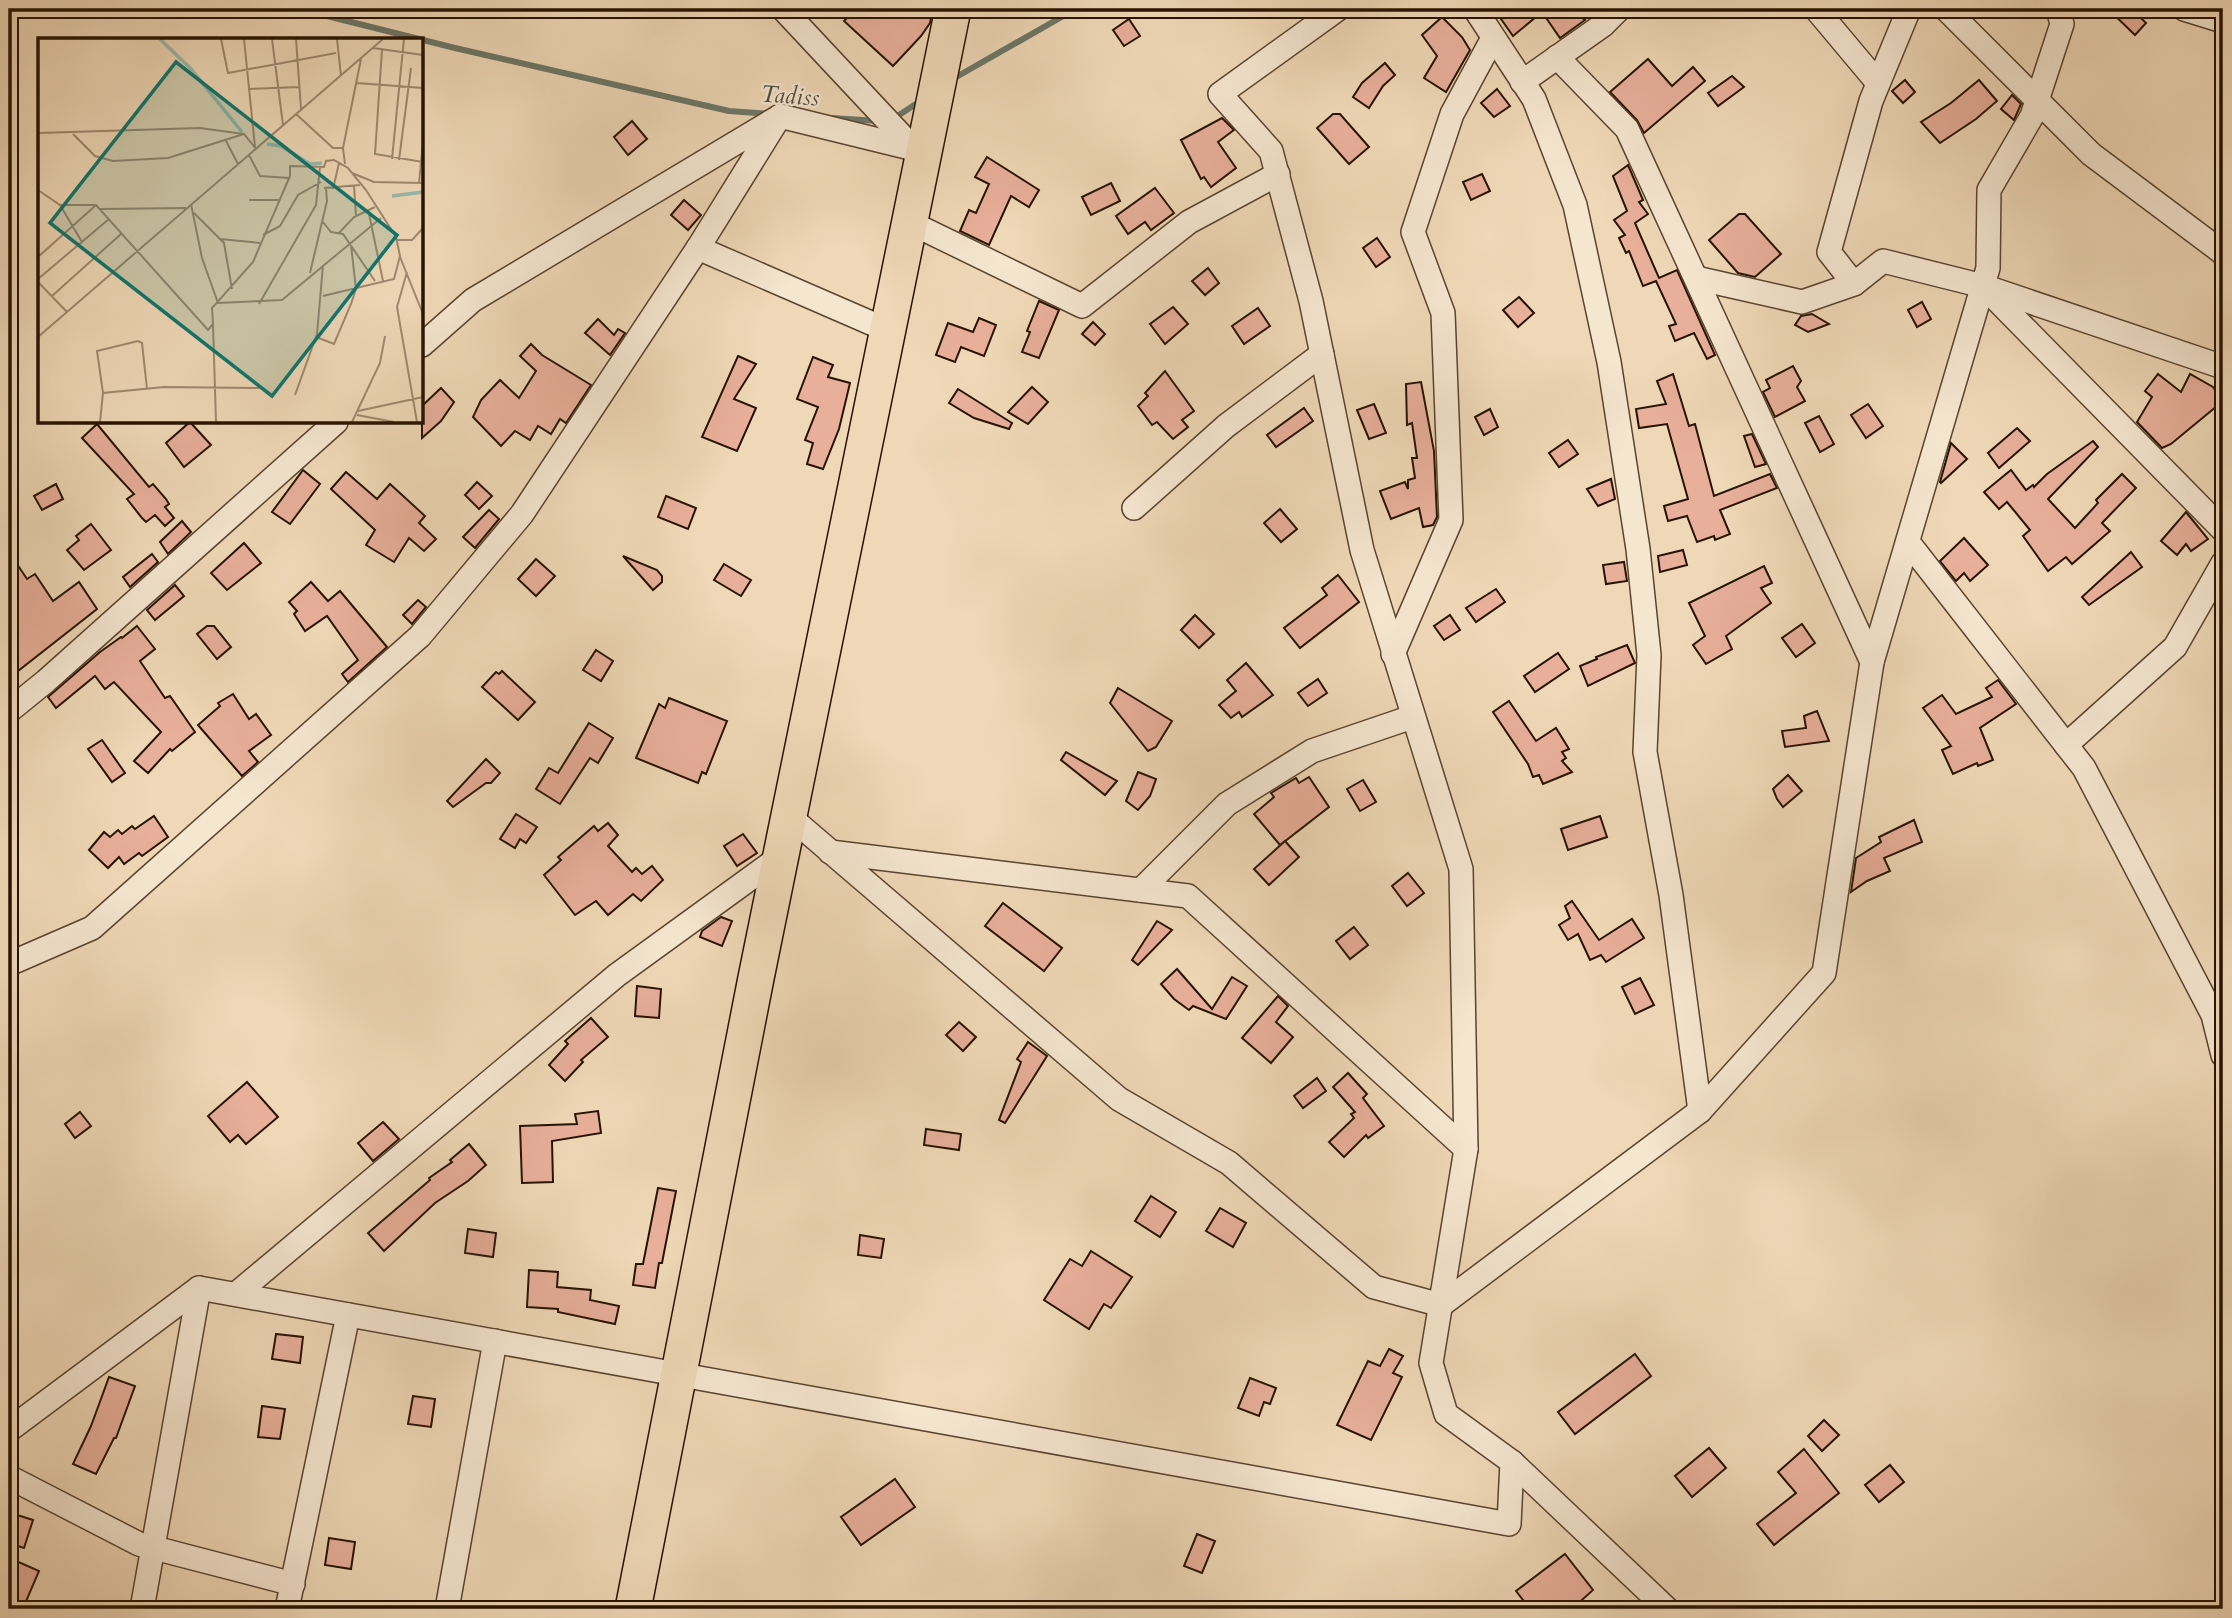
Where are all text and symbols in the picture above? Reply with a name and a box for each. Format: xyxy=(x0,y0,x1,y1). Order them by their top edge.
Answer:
inset map xyxy=(38,38,424,424)
water label: Tadiss xyxy=(760,78,820,114)

